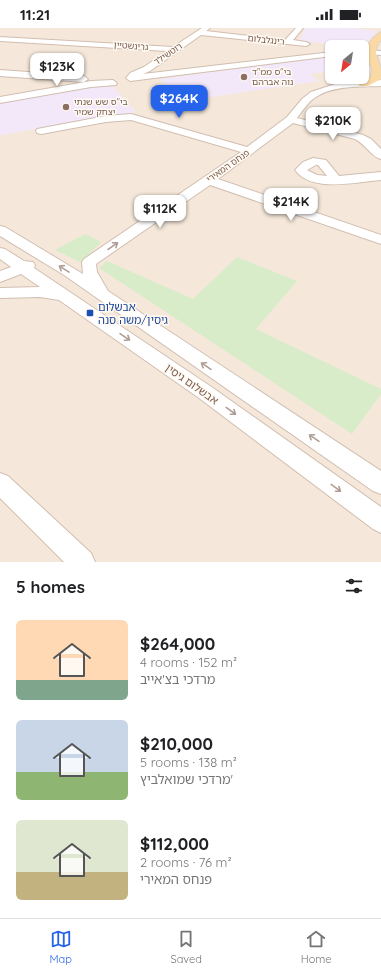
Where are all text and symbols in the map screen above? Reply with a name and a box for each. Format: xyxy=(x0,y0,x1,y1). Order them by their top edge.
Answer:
text: 11:21 xyxy=(20,5,50,24)
street label: רינגלבלום xyxy=(247,32,285,47)
street label: גרינשטיין xyxy=(113,39,149,52)
street label: רוטשילד xyxy=(151,40,184,67)
north arrow xyxy=(325,40,369,84)
map controls xyxy=(325,40,369,84)
pin: $123K xyxy=(29,53,85,87)
text: $123K xyxy=(39,58,75,74)
place label: בי"ס ממ"ד נוה אברהם xyxy=(252,66,293,87)
marker: בי"ס ממ"ד נוה אברהם xyxy=(239,72,249,82)
pin: $264K xyxy=(151,85,207,119)
text: $264K xyxy=(160,90,198,106)
place label: בי"ס שש שנתי יצחק שמיר xyxy=(74,96,128,117)
marker: בי"ס שש שנתי יצחק שמיר xyxy=(61,102,71,112)
pin: $210K xyxy=(305,107,361,141)
text: $210K xyxy=(315,112,351,128)
street label: פנחס המאירי xyxy=(204,147,251,184)
pin: $214K xyxy=(263,188,319,222)
text: $214K xyxy=(273,193,309,209)
pin: $112K xyxy=(132,195,188,229)
text: $112K xyxy=(143,200,177,216)
one-way arrow xyxy=(107,242,118,250)
one-way arrow xyxy=(58,265,70,273)
place label: אבשלום גיסין/משה סנה xyxy=(98,300,168,327)
marker: אבשלום גיסין/משה סנה xyxy=(85,308,95,318)
one-way arrow xyxy=(119,333,130,341)
street label: אבשלום גיסין xyxy=(163,361,221,407)
one-way arrow xyxy=(200,361,212,369)
one-way arrow xyxy=(226,407,237,415)
one-way arrow xyxy=(309,434,320,442)
one-way arrow xyxy=(331,484,342,492)
icon: filters xyxy=(343,575,365,597)
text: 5 homes xyxy=(16,576,85,597)
text: $264,000 xyxy=(140,633,215,654)
icon: home xyxy=(48,636,96,684)
text: 4 rooms · 152 m² xyxy=(140,654,237,670)
text: מרדכי בצ'אייב xyxy=(140,671,215,687)
text: $210,000 xyxy=(140,733,213,754)
icon: home xyxy=(48,736,96,784)
text: 5 rooms · 138 m² xyxy=(140,754,237,770)
text: מרדכי שמואלביץ' xyxy=(140,771,233,787)
text: $112,000 xyxy=(140,833,209,854)
icon: home xyxy=(48,836,96,884)
text: 2 rooms · 76 m² xyxy=(140,854,232,870)
text: פנחס המאירי xyxy=(140,871,212,887)
tab: Map xyxy=(49,928,72,966)
tab: Saved xyxy=(171,928,202,966)
tab: Home xyxy=(301,928,332,966)

